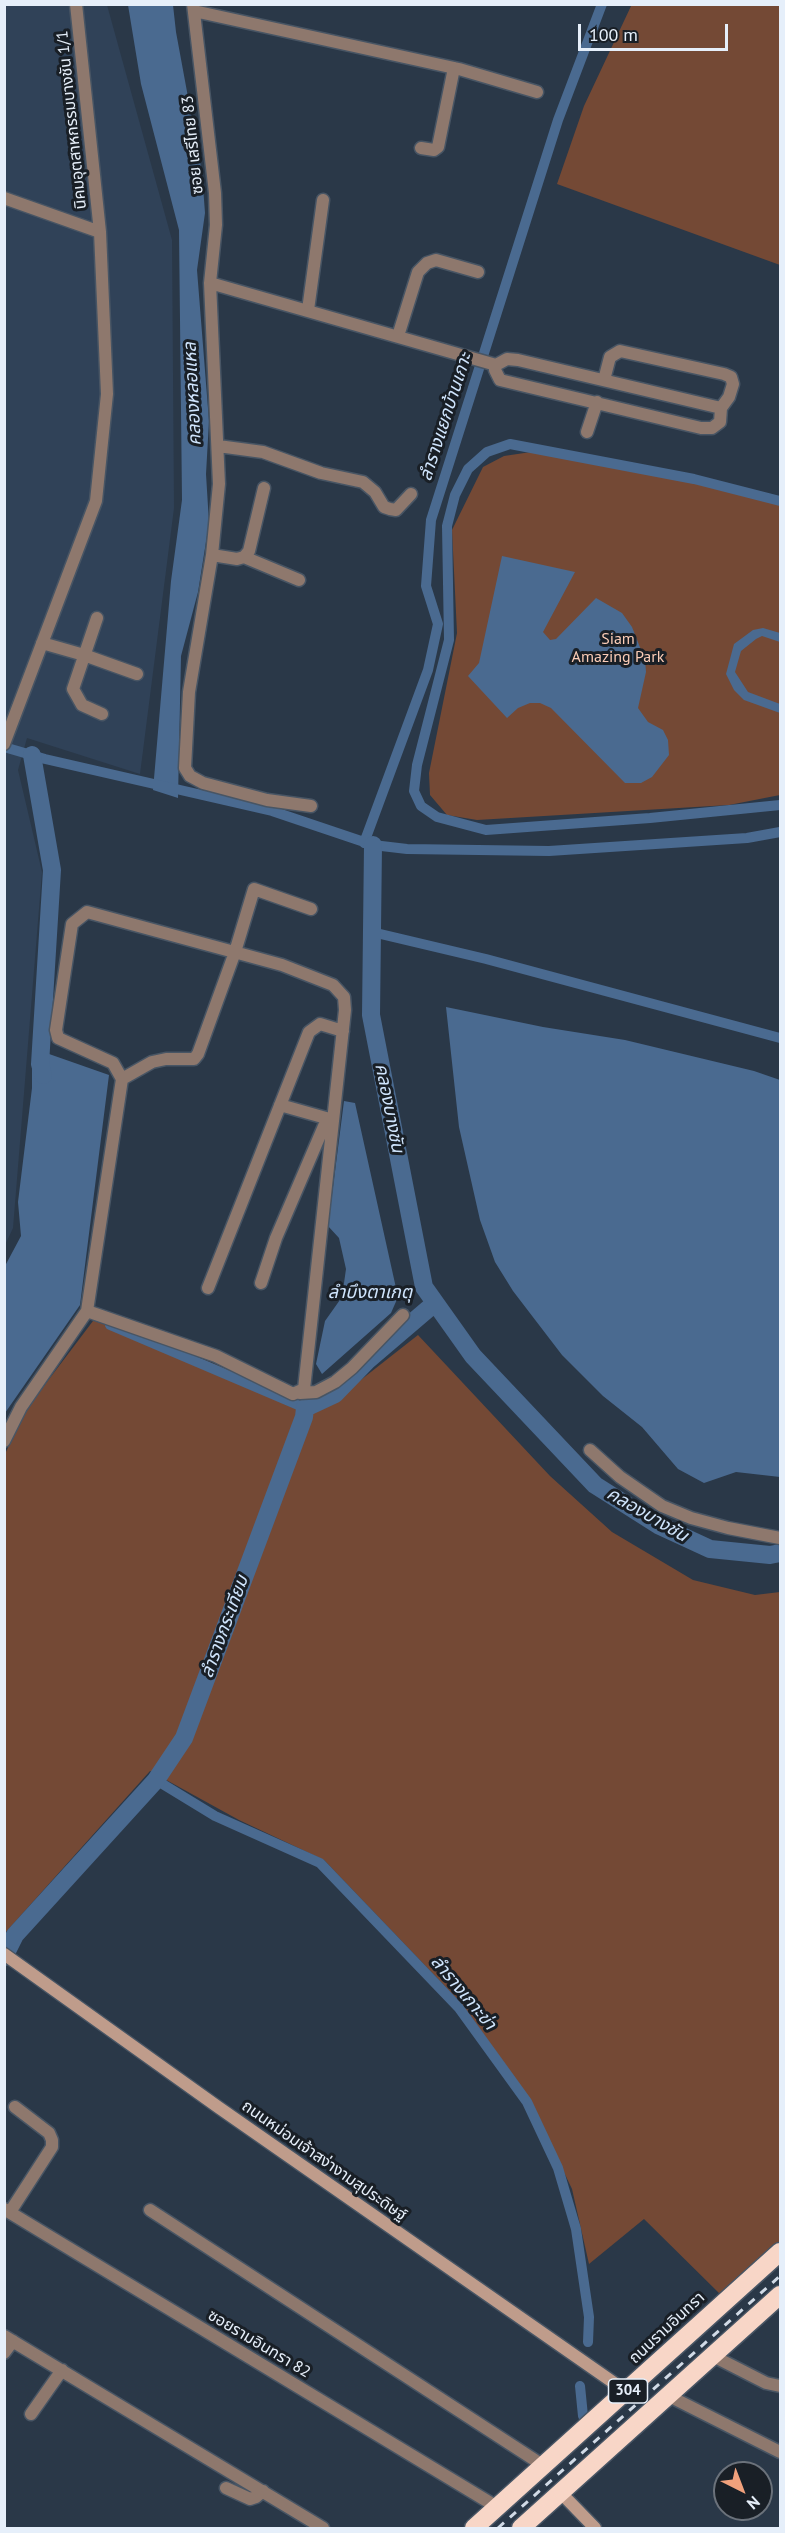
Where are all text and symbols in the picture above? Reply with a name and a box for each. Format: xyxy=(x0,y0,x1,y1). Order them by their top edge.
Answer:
scale bar xyxy=(581,12,731,50)
text: 100 m xyxy=(589,23,638,46)
street label: นิคมอุตสาหกรรมบางชัน 1/1 xyxy=(53,30,91,210)
street label: ซอย เสรีไทย 83 xyxy=(178,95,208,195)
water label: คลองหลอแหล xyxy=(180,342,206,446)
water label: ลำรางแยกบ้านเกาะ xyxy=(415,350,477,484)
park label: Siam Amazing Park xyxy=(572,629,664,667)
water label: คลองบางชัน xyxy=(370,1062,408,1154)
water label: ลำบึงตาเกตุ xyxy=(328,1282,412,1304)
water label: คลองบางชัน xyxy=(603,1483,691,1547)
water label: ลำรางกระเทียม xyxy=(197,1573,253,1681)
water label: ลำรางเกาะข่า xyxy=(426,1952,500,2034)
street label: ถนนหม่อมเจ้าสง่างามสุประดิษฐ์ xyxy=(238,2097,410,2225)
street label: ถนนรามอินทรา xyxy=(625,2288,709,2368)
street label: ซอยรามอินทรา 82 xyxy=(204,2306,314,2382)
road number: 304 xyxy=(608,2379,648,2403)
north arrow xyxy=(713,2461,773,2521)
text: N xyxy=(743,2492,764,2514)

